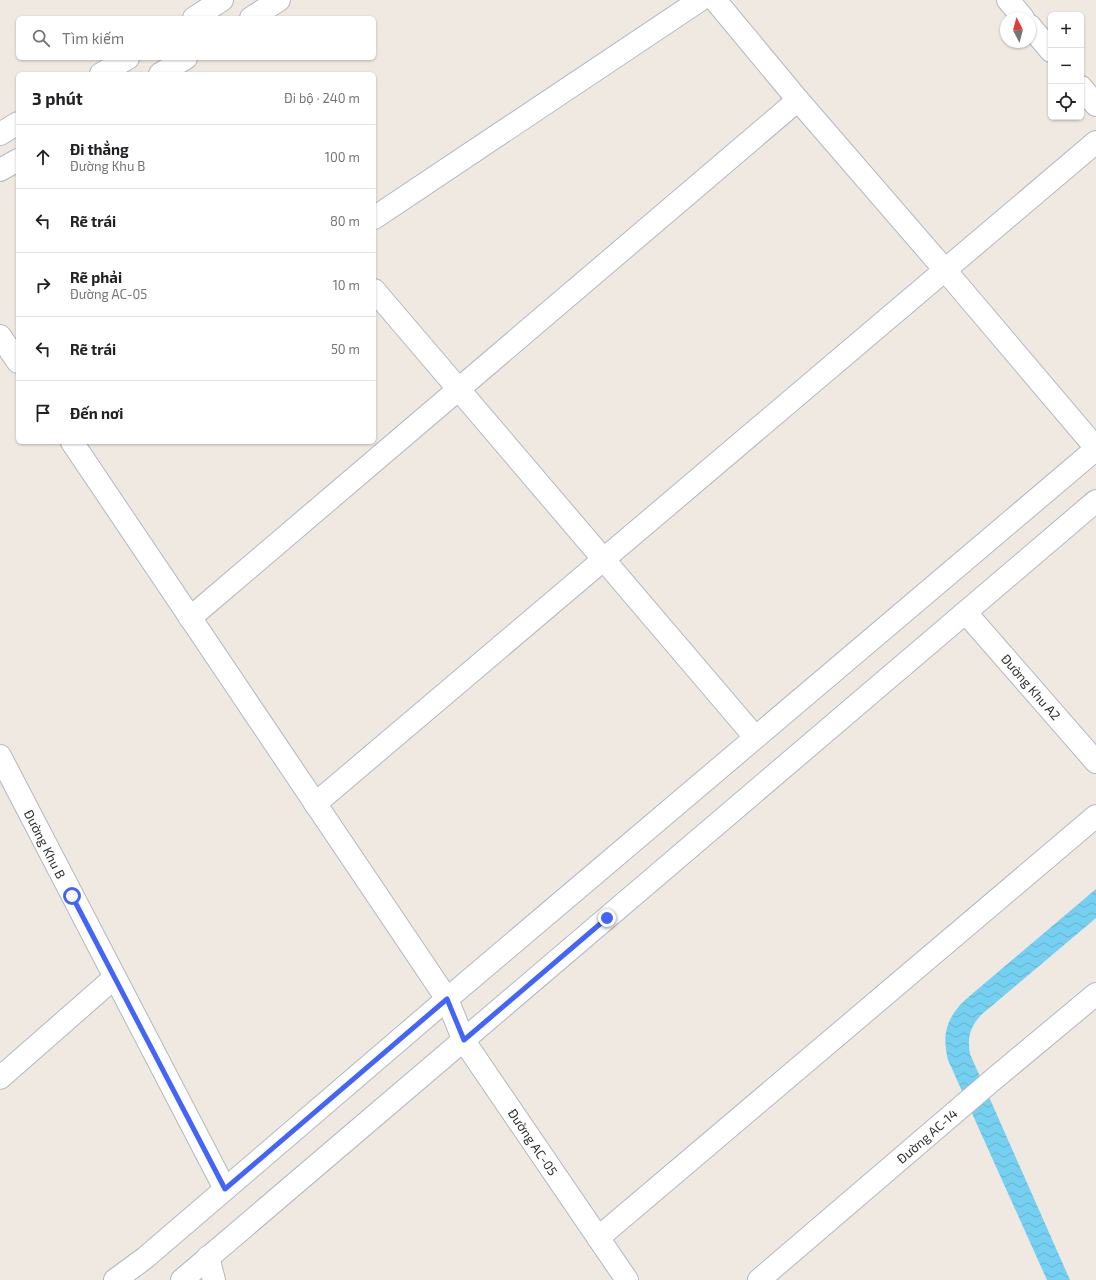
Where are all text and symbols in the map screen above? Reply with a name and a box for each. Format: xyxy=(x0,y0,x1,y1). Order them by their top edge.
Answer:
north arrow xyxy=(1000,12,1036,48)
map controls xyxy=(1048,12,1084,120)
button: + xyxy=(1048,12,1084,48)
search box xyxy=(16,16,376,60)
icon: search xyxy=(30,27,52,49)
text: Tìm kiếm xyxy=(62,29,124,47)
button: − xyxy=(1048,48,1084,84)
button: locate xyxy=(1048,84,1084,120)
text: 3 phút xyxy=(32,88,83,108)
text: Đi bộ · 240 m xyxy=(284,90,360,106)
text: Đi thẳng xyxy=(70,140,129,158)
icon: ahead xyxy=(32,146,54,168)
text: 100 m xyxy=(325,149,360,165)
text: Đường Khu B xyxy=(70,158,145,174)
icon: left xyxy=(32,210,54,232)
text: Rẽ trái xyxy=(70,212,116,230)
text: 80 m xyxy=(330,213,360,229)
text: Rẽ phải xyxy=(70,268,122,286)
icon: right xyxy=(32,274,54,296)
text: 10 m xyxy=(333,277,360,293)
text: Đường AC-05 xyxy=(70,286,147,302)
icon: left xyxy=(32,338,54,360)
text: Rẽ trái xyxy=(70,340,116,358)
text: 50 m xyxy=(331,341,360,357)
icon: arrive xyxy=(32,402,54,424)
text: Đến nơi xyxy=(70,404,124,422)
street label: Đường Khu A2 xyxy=(998,651,1064,723)
street label: Đường Khu B xyxy=(21,807,69,881)
route start xyxy=(63,887,81,905)
route end xyxy=(598,909,616,927)
street label: Đường AC-05 xyxy=(505,1105,561,1179)
street label: Đường AC-14 xyxy=(893,1105,961,1167)

